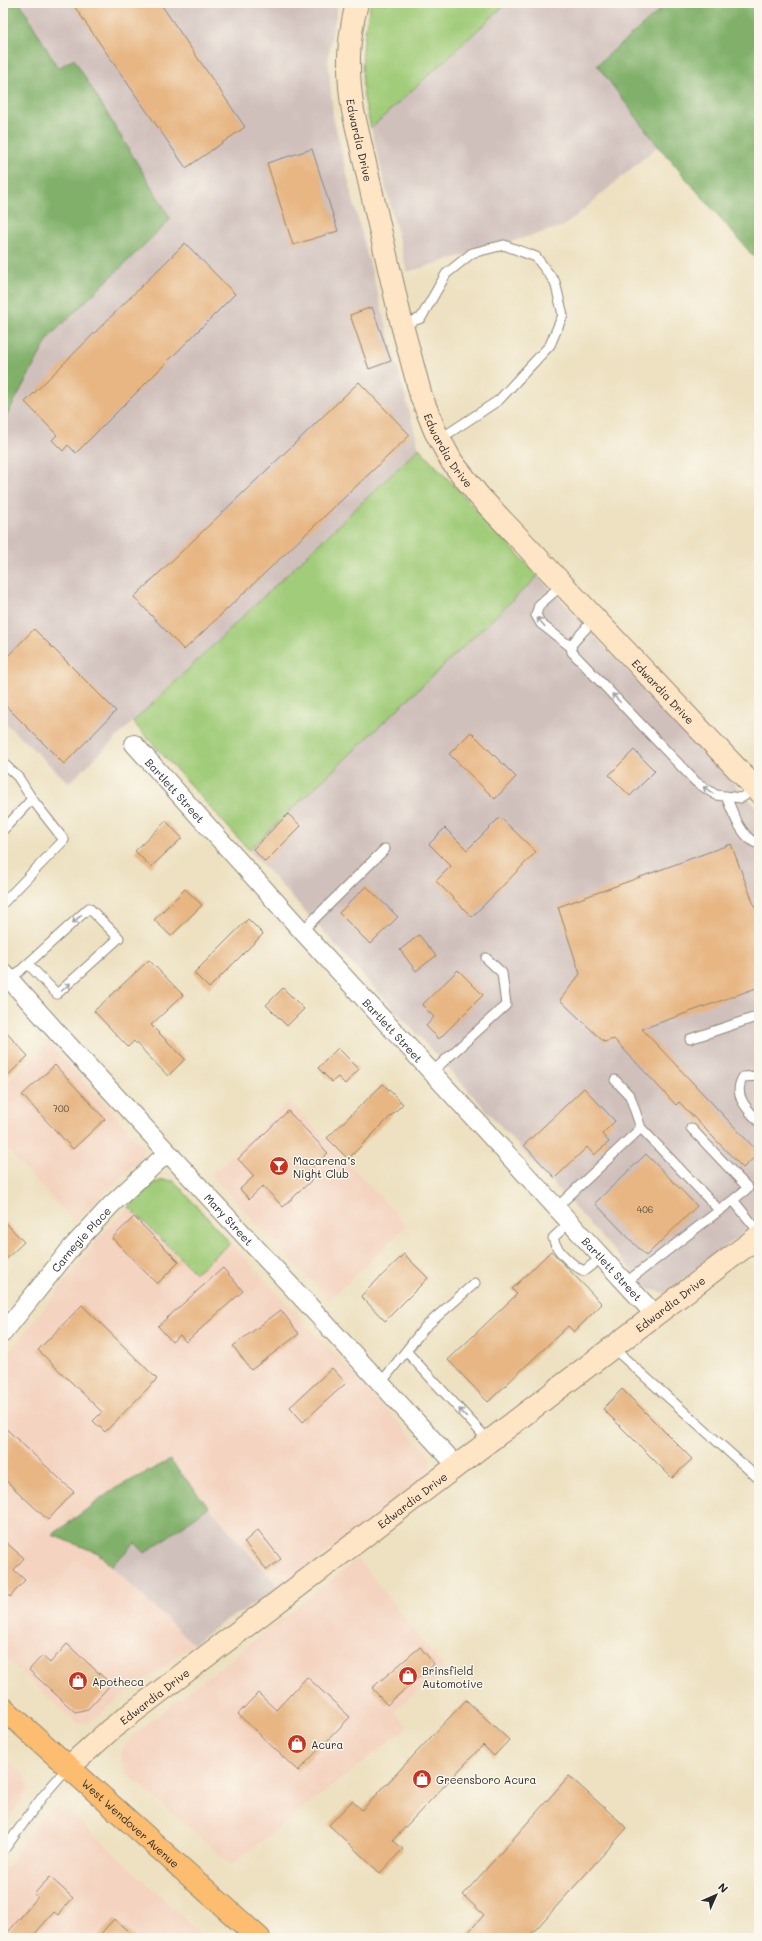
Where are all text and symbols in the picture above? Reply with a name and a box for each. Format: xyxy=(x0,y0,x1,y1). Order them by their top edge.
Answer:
street label: Edwardia Drive xyxy=(344,98,376,183)
street label: Edwardia Drive xyxy=(421,411,477,490)
one-way arrow xyxy=(537,617,546,627)
street label: Edwardia Drive xyxy=(629,655,698,727)
one-way arrow xyxy=(611,693,620,703)
street label: Bartlett Street xyxy=(142,755,208,826)
one-way arrow xyxy=(702,786,713,794)
one-way arrow xyxy=(73,914,83,923)
one-way arrow xyxy=(60,983,70,992)
street label: Bartlett Street xyxy=(360,995,426,1065)
house number: 700 xyxy=(53,1103,69,1114)
place label: Macarena’s Night Club xyxy=(293,1153,356,1181)
bar icon: Macarena’s Night Club xyxy=(268,1155,290,1177)
street label: Mary Street xyxy=(201,1190,257,1248)
street label: Carnegie Place xyxy=(48,1203,114,1275)
house number: 406 xyxy=(637,1204,653,1215)
street label: Bartlett Street xyxy=(579,1233,646,1304)
street label: Edwardia Drive xyxy=(632,1272,708,1335)
one-way arrow xyxy=(458,1408,468,1418)
street label: Edwardia Drive xyxy=(374,1468,450,1531)
place label: Brinsfield Automotive xyxy=(422,1663,483,1691)
street label: Edwardia Drive xyxy=(116,1664,192,1727)
shop icon: Brinsfield Automotive xyxy=(397,1665,419,1687)
shop icon: Apotheca xyxy=(67,1670,89,1692)
place label: Apotheca xyxy=(92,1674,144,1689)
shop icon: Acura xyxy=(286,1733,308,1755)
place label: Acura xyxy=(311,1737,344,1752)
shop icon: Greensboro Acura xyxy=(411,1768,433,1790)
place label: Greensboro Acura xyxy=(436,1772,536,1787)
street label: West Wendover Avenue xyxy=(79,1775,183,1871)
north arrow xyxy=(696,1875,736,1915)
text: N xyxy=(715,1879,732,1896)

